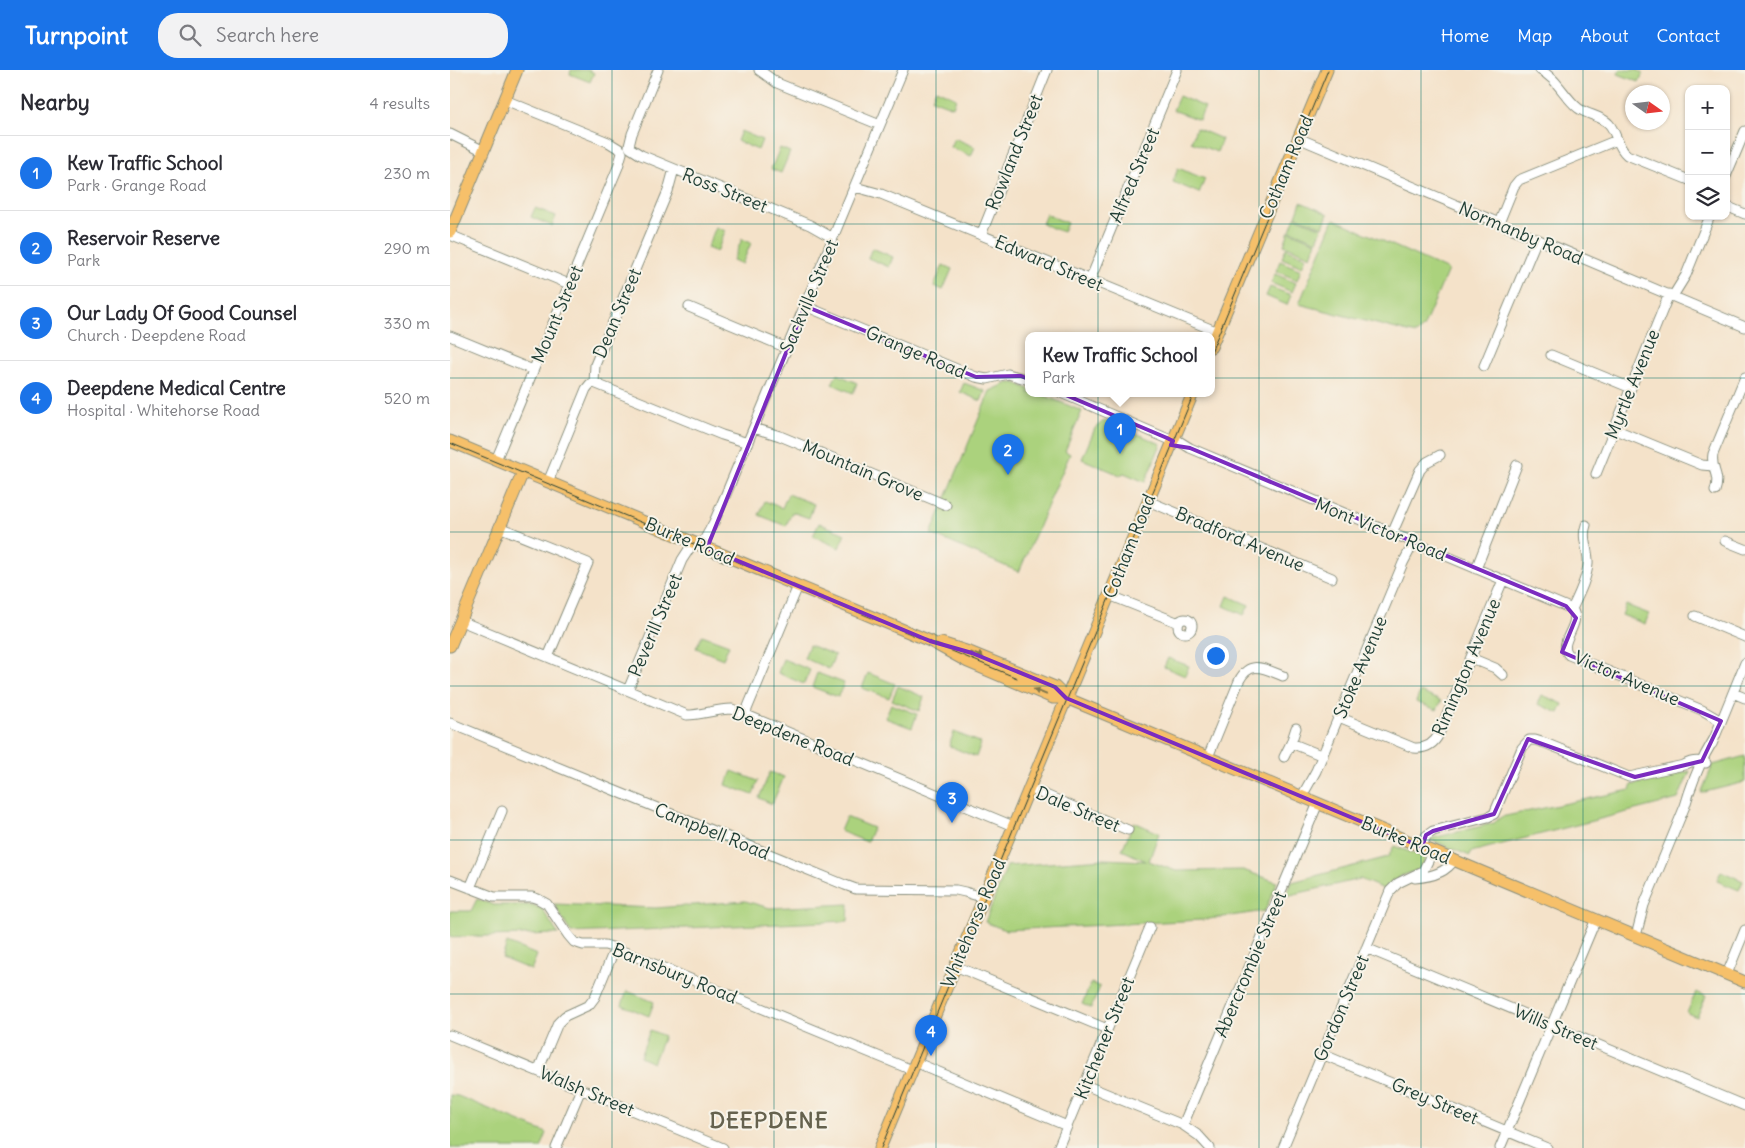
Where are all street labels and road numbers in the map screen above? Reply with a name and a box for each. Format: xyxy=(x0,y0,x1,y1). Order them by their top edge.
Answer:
street label: Rowland Street xyxy=(980,91,1048,213)
street label: Cotham Road xyxy=(1254,111,1318,222)
street label: Alfred Street xyxy=(1104,124,1164,226)
street label: Ross Street xyxy=(679,162,771,218)
street label: Normanby Road xyxy=(1455,196,1587,270)
street label: Edward Street xyxy=(991,230,1107,296)
street label: Sackville Street xyxy=(775,236,843,356)
street label: Mount Street xyxy=(526,262,588,366)
street label: Dean Street xyxy=(588,265,646,361)
street label: Grange Road xyxy=(862,320,970,384)
street label: Myrtle Avenue xyxy=(1600,326,1664,442)
street label: Mountain Grove xyxy=(799,434,927,506)
street label: Cotham Road xyxy=(1098,490,1161,602)
street label: Mont Victor Road xyxy=(1312,492,1450,566)
street label: Bradford Avenue xyxy=(1172,501,1308,577)
street label: Burke Road xyxy=(642,512,739,570)
street label: Peverill Street xyxy=(623,570,687,680)
street label: Rimington Avenue xyxy=(1427,595,1505,739)
street label: Stoke Avenue xyxy=(1328,612,1392,722)
street label: Victor Avenue xyxy=(1571,645,1683,711)
street label: Deepdene Road xyxy=(729,701,858,771)
street label: Dale Street xyxy=(1032,781,1124,837)
street label: Campbell Road xyxy=(651,797,773,865)
street label: Burke Road xyxy=(1358,811,1455,869)
street label: Whitehorse Road xyxy=(935,854,1011,991)
street label: Abercrombie Street xyxy=(1209,887,1291,1041)
street label: Barnsbury Road xyxy=(609,938,741,1009)
street label: Gordon Street xyxy=(1308,951,1374,1065)
street label: Kitchener Street xyxy=(1069,973,1139,1103)
street label: Wills Street xyxy=(1511,999,1601,1055)
street label: Walsh Street xyxy=(536,1061,638,1121)
street label: Grey Street xyxy=(1388,1072,1482,1130)

